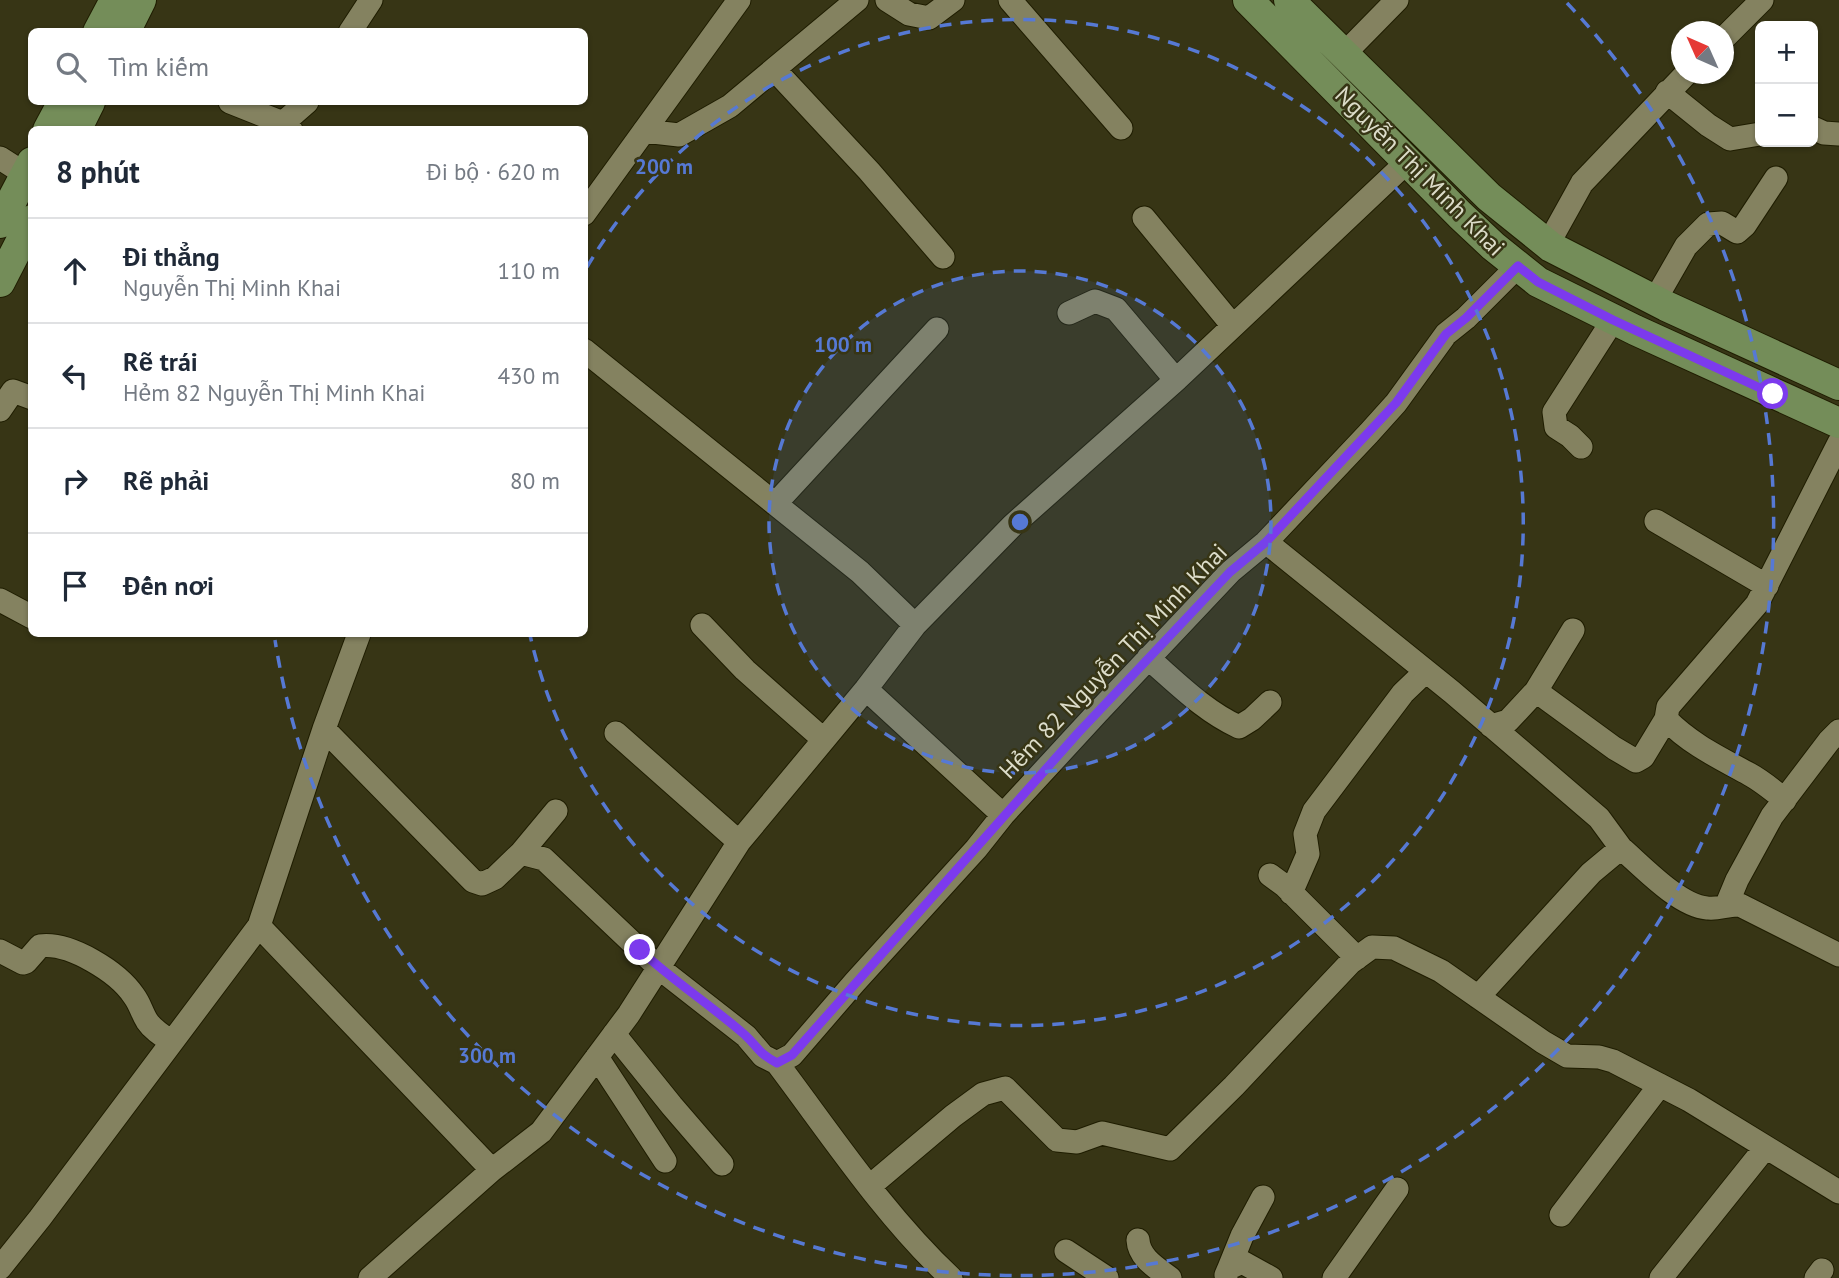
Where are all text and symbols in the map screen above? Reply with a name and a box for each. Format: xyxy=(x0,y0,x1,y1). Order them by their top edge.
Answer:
north arrow xyxy=(1671,21,1734,84)
map controls xyxy=(1755,21,1818,147)
button: + xyxy=(1755,21,1818,84)
search box xyxy=(28,28,588,105)
icon: search xyxy=(52,48,90,86)
text: Tìm kiếm xyxy=(108,50,209,83)
street label: Nguyễn Thị Minh Khai xyxy=(1329,80,1511,262)
button: − xyxy=(1755,84,1818,147)
text: 8 phút xyxy=(56,152,140,191)
text: 200 m xyxy=(635,153,693,180)
text: Đi bộ · 620 m xyxy=(427,157,560,186)
text: Đi thẳng xyxy=(123,240,220,273)
icon: ahead xyxy=(56,252,94,290)
text: 110 m xyxy=(498,256,560,285)
text: Nguyễn Thị Minh Khai xyxy=(123,273,341,302)
text: 100 m xyxy=(814,331,872,358)
text: Rẽ trái xyxy=(123,345,198,378)
icon: left xyxy=(56,357,94,395)
text: 430 m xyxy=(498,361,560,390)
text: Hẻm 82 Nguyễn Thị Minh Khai xyxy=(123,378,425,407)
route start xyxy=(1757,378,1788,409)
icon: right xyxy=(56,462,94,500)
text: Rẽ phải xyxy=(123,464,209,497)
text: 80 m xyxy=(510,466,560,495)
centre of rings xyxy=(1008,510,1032,534)
street label: Hẻm 82 Nguyễn Thị Minh Khai xyxy=(992,537,1234,785)
icon: arrive xyxy=(56,567,94,605)
text: Đến nơi xyxy=(123,569,214,602)
route end xyxy=(624,934,655,965)
text: 300 m xyxy=(458,1042,516,1069)

